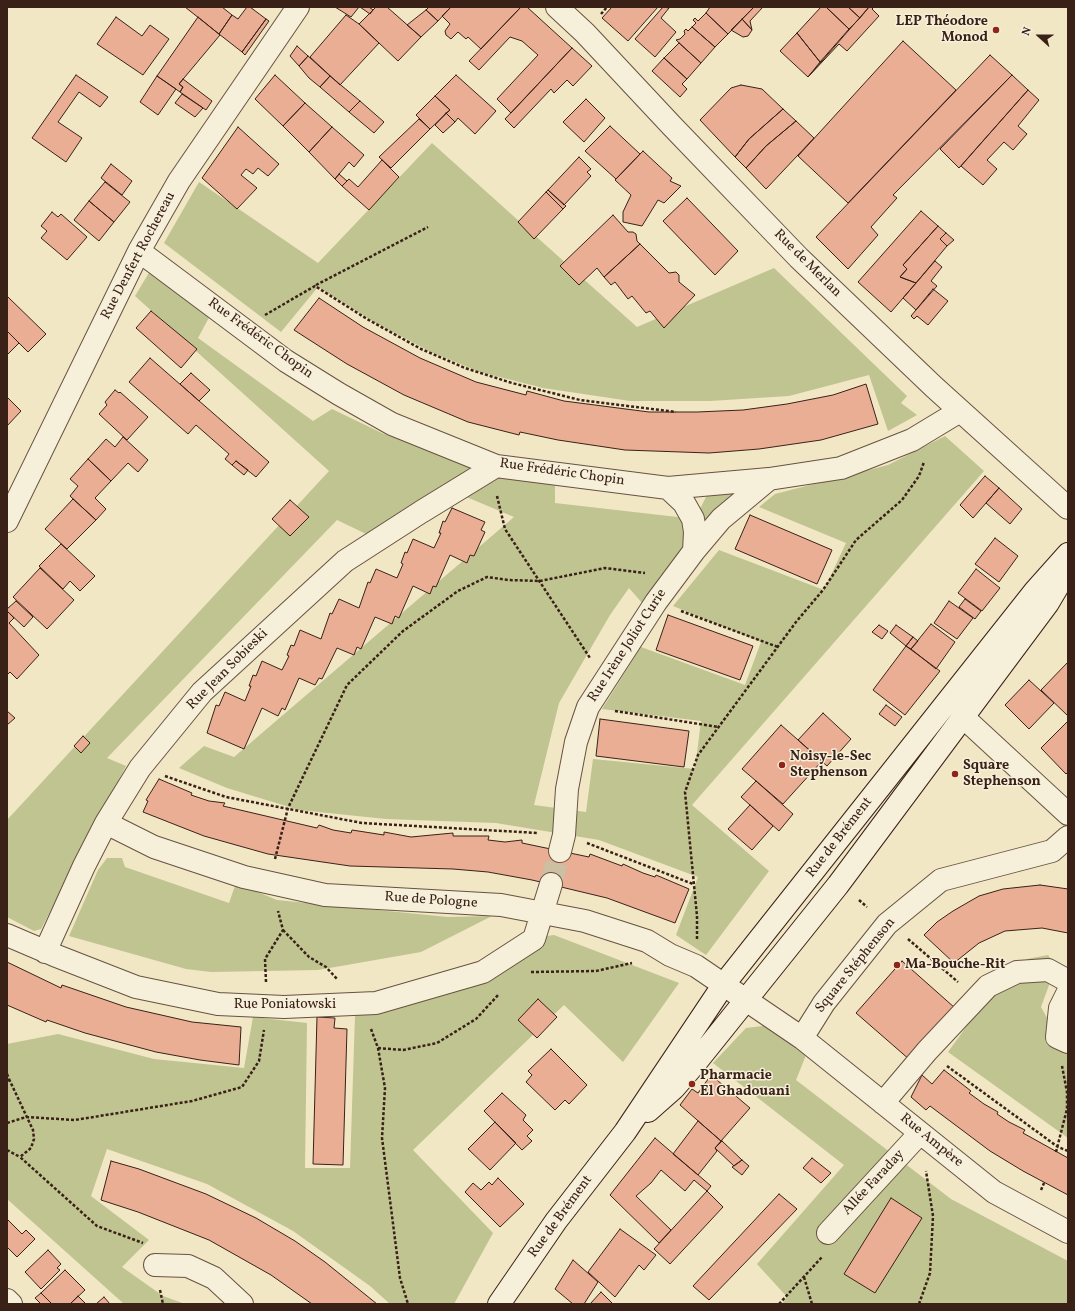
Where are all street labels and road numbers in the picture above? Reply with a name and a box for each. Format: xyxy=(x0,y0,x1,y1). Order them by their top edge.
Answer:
street label: Rue Denfert Rochereau xyxy=(98,189,180,323)
street label: Rue de Merlan xyxy=(770,227,844,301)
street label: Rue Frédéric Chopin xyxy=(204,295,316,383)
street label: Rue Frédéric Chopin xyxy=(498,456,626,490)
street label: Rue Irène Joliot Curie xyxy=(585,586,671,706)
street label: Rue Jean Sobieski xyxy=(184,626,272,714)
street label: Rue de Brément xyxy=(803,794,877,882)
street label: Rue de Pologne xyxy=(384,889,478,913)
street label: Square Stéphenson xyxy=(812,915,900,1017)
street label: Rue Poniatowski xyxy=(234,997,336,1013)
street label: Rue Ampère xyxy=(896,1110,966,1172)
street label: Allée Faraday xyxy=(839,1147,909,1219)
street label: Rue de Brément xyxy=(525,1173,597,1261)

